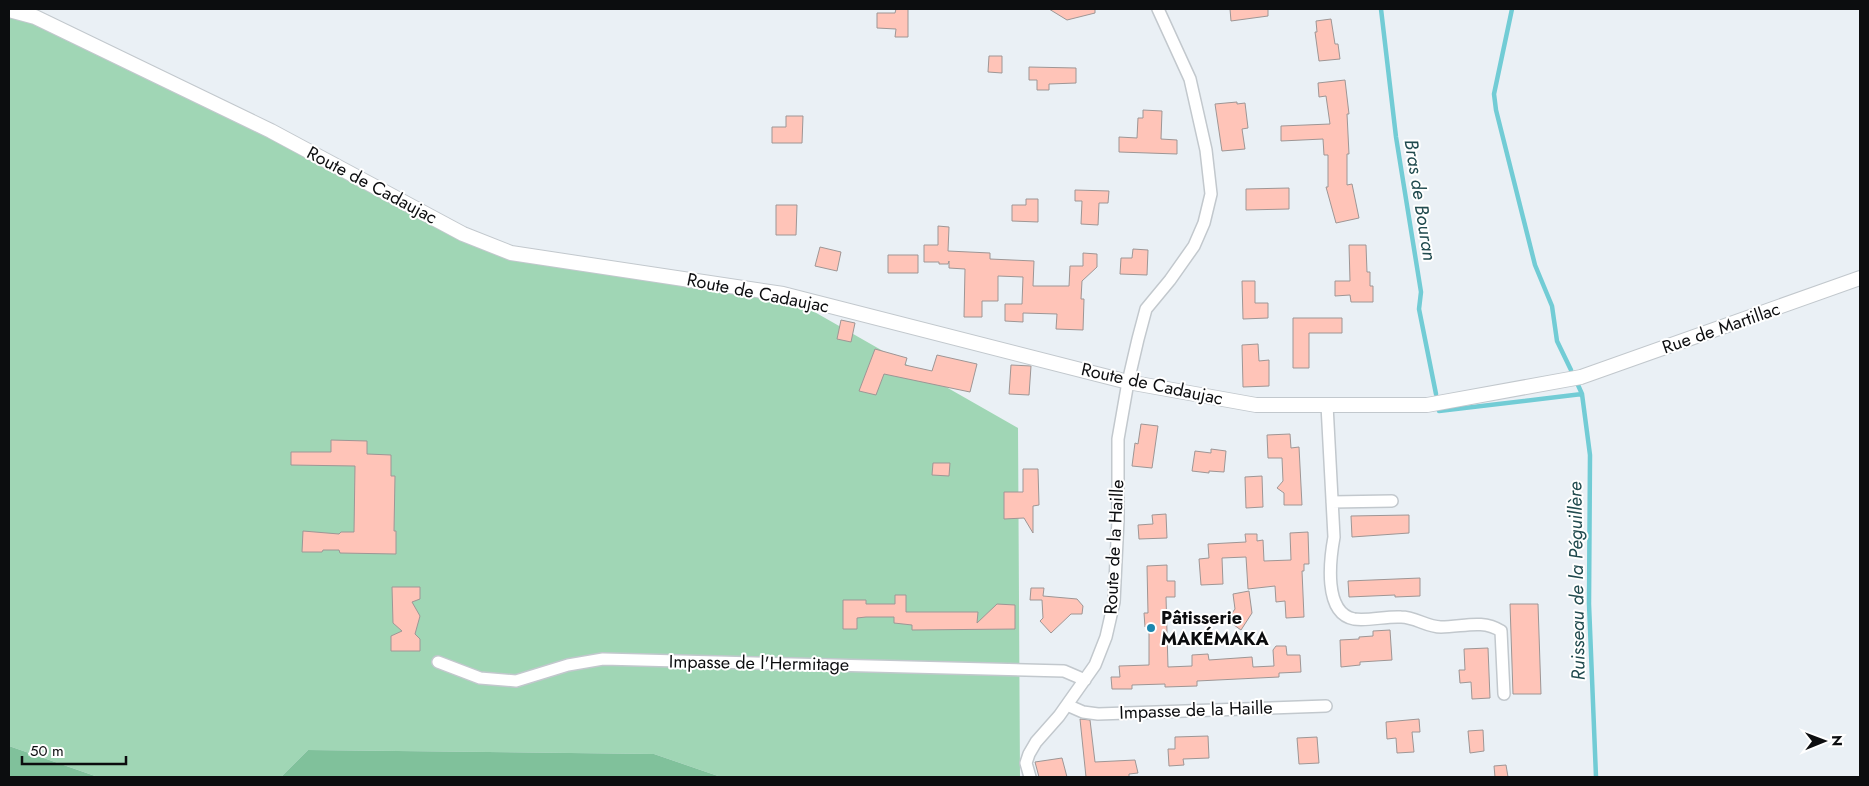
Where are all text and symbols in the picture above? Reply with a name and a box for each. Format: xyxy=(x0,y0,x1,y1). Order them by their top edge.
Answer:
water label: Bras de Bouran xyxy=(1398,137,1443,263)
street label: Route de Cadaujac xyxy=(302,140,442,230)
street label: Route de Cadaujac xyxy=(685,266,831,320)
street label: Rue de Martillac xyxy=(1659,296,1783,360)
street label: Route de Cadaujac xyxy=(1079,356,1225,412)
street label: Route de la Haille xyxy=(1097,479,1131,615)
water label: Ruisseau de la Péguillère xyxy=(1561,481,1592,681)
place label: Pâtisserie MAKÉMAKA xyxy=(1161,605,1270,652)
marker: Pâtisserie MAKÉMAKA xyxy=(1145,622,1157,634)
street label: Impasse de l'Hermitage xyxy=(669,648,849,678)
street label: Impasse de la Haille xyxy=(1119,694,1273,726)
north arrow xyxy=(1799,716,1849,766)
scale bar xyxy=(22,734,126,766)
text: N xyxy=(1827,735,1847,747)
text: 50 m xyxy=(30,740,64,762)

